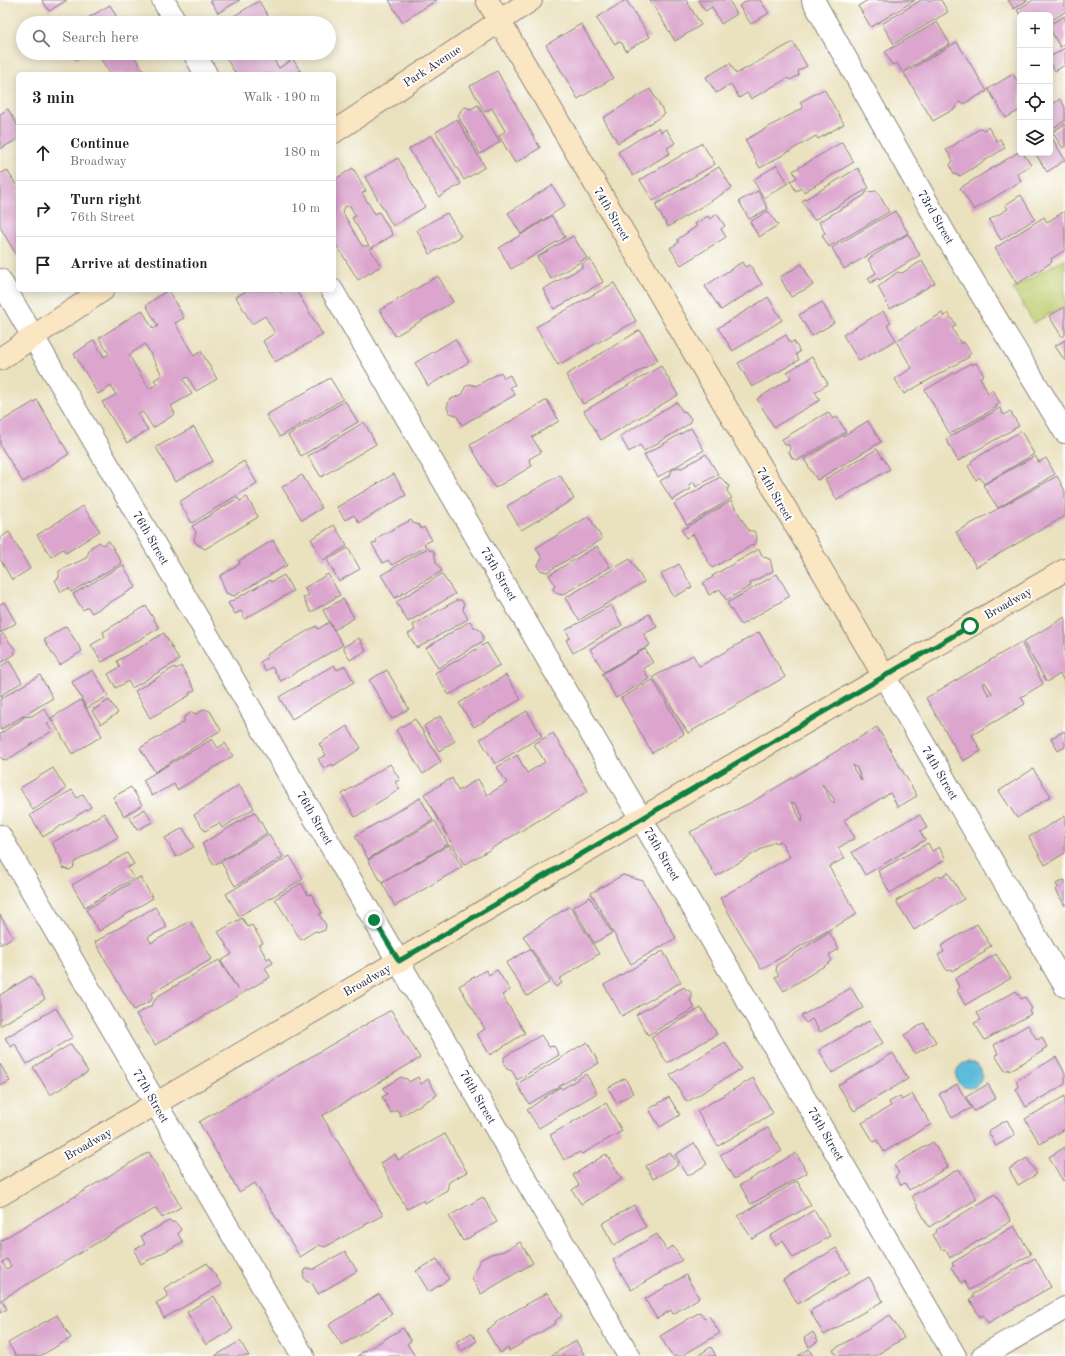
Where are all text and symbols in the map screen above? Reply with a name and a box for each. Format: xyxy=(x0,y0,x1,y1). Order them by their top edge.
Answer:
map controls xyxy=(1017,12,1053,156)
button: + xyxy=(1017,12,1053,48)
search box xyxy=(16,16,336,60)
icon: search xyxy=(30,27,52,49)
text: Search here xyxy=(62,31,139,46)
street label: Park Avenue xyxy=(402,44,464,90)
button: − xyxy=(1017,48,1053,84)
button: locate xyxy=(1017,84,1053,120)
text: 3 min xyxy=(32,90,75,107)
text: Walk · 190 m xyxy=(243,91,320,104)
button: layers xyxy=(1017,120,1053,156)
text: Continue xyxy=(70,137,129,152)
icon: ahead xyxy=(32,142,54,164)
text: 180 m xyxy=(283,146,320,159)
text: Broadway xyxy=(70,155,127,168)
street label: 74th Street xyxy=(591,186,631,243)
street label: 73rd Street xyxy=(915,188,955,247)
text: Turn right xyxy=(70,193,141,208)
icon: right xyxy=(32,198,54,220)
text: 10 m xyxy=(291,202,320,215)
text: 76th Street xyxy=(70,211,135,224)
icon: arrive xyxy=(32,254,54,276)
text: Arrive at destination xyxy=(70,257,208,272)
street label: 74th Street xyxy=(754,466,794,523)
street label: 76th Street xyxy=(130,510,170,567)
street label: 75th Street xyxy=(478,545,519,603)
street label: Broadway xyxy=(983,585,1035,622)
route start xyxy=(961,617,979,635)
street label: 74th Street xyxy=(919,745,959,802)
street label: 76th Street xyxy=(294,790,334,847)
street label: 75th Street xyxy=(641,825,682,883)
route end xyxy=(365,911,383,929)
street label: Broadway xyxy=(342,962,394,999)
street label: 77th Street xyxy=(130,1068,170,1125)
street label: 76th Street xyxy=(457,1069,497,1126)
street label: 75th Street xyxy=(805,1105,846,1163)
street label: Broadway xyxy=(63,1126,115,1163)

